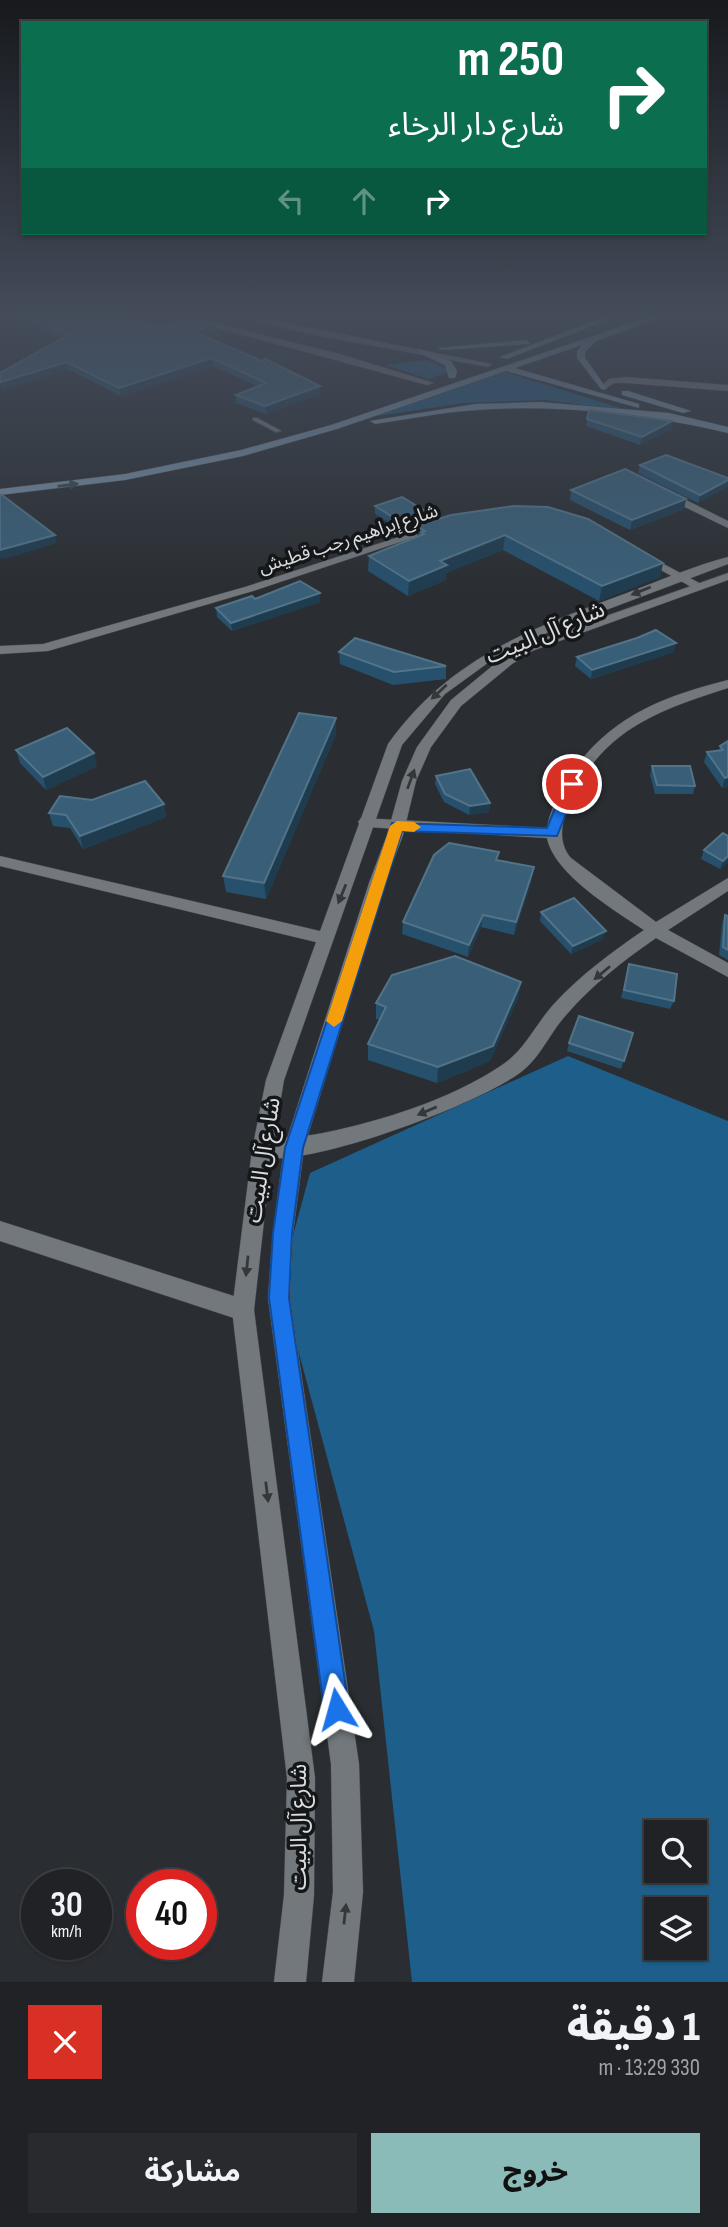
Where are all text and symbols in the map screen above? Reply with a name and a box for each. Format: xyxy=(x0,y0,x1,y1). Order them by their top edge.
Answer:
text: 250 m xyxy=(458,31,564,90)
icon: right xyxy=(588,49,679,140)
text: شارع دار الرخاء xyxy=(388,106,564,145)
icon: left xyxy=(272,182,310,220)
icon: ahead xyxy=(345,182,383,220)
icon: right xyxy=(418,182,456,220)
one-way arrow xyxy=(57,479,79,490)
street label: شارع إبراهيم رجب قطيش xyxy=(256,500,442,581)
one-way arrow xyxy=(630,586,651,597)
street label: شارع آل البيت xyxy=(482,595,610,672)
one-way arrow xyxy=(431,683,448,699)
pin xyxy=(542,754,602,814)
icon: arrive xyxy=(553,765,591,803)
one-way arrow xyxy=(405,769,416,790)
one-way arrow xyxy=(336,883,347,904)
one-way arrow xyxy=(593,965,610,980)
street label: شارع آل البيت xyxy=(239,1095,289,1225)
one-way arrow xyxy=(416,1106,437,1117)
one-way arrow xyxy=(242,1255,253,1277)
one-way arrow xyxy=(261,1481,272,1503)
position arrow xyxy=(300,1672,374,1746)
street label: شارع آل البيت xyxy=(285,1764,315,1890)
map controls xyxy=(644,1820,707,1960)
button: search xyxy=(644,1820,707,1883)
speed limit sign: 40 xyxy=(126,1869,217,1960)
text: 30 xyxy=(50,1884,83,1927)
button: layers xyxy=(644,1897,707,1960)
one-way arrow xyxy=(340,1903,351,1925)
text: km/h xyxy=(51,1921,82,1942)
text: 1 دقيقة xyxy=(567,2002,700,2053)
button: close xyxy=(28,2005,102,2079)
text: 330 m · 13:29 xyxy=(598,2054,700,2082)
button: مشاركة xyxy=(28,2133,357,2213)
button: خروج xyxy=(371,2133,700,2213)

